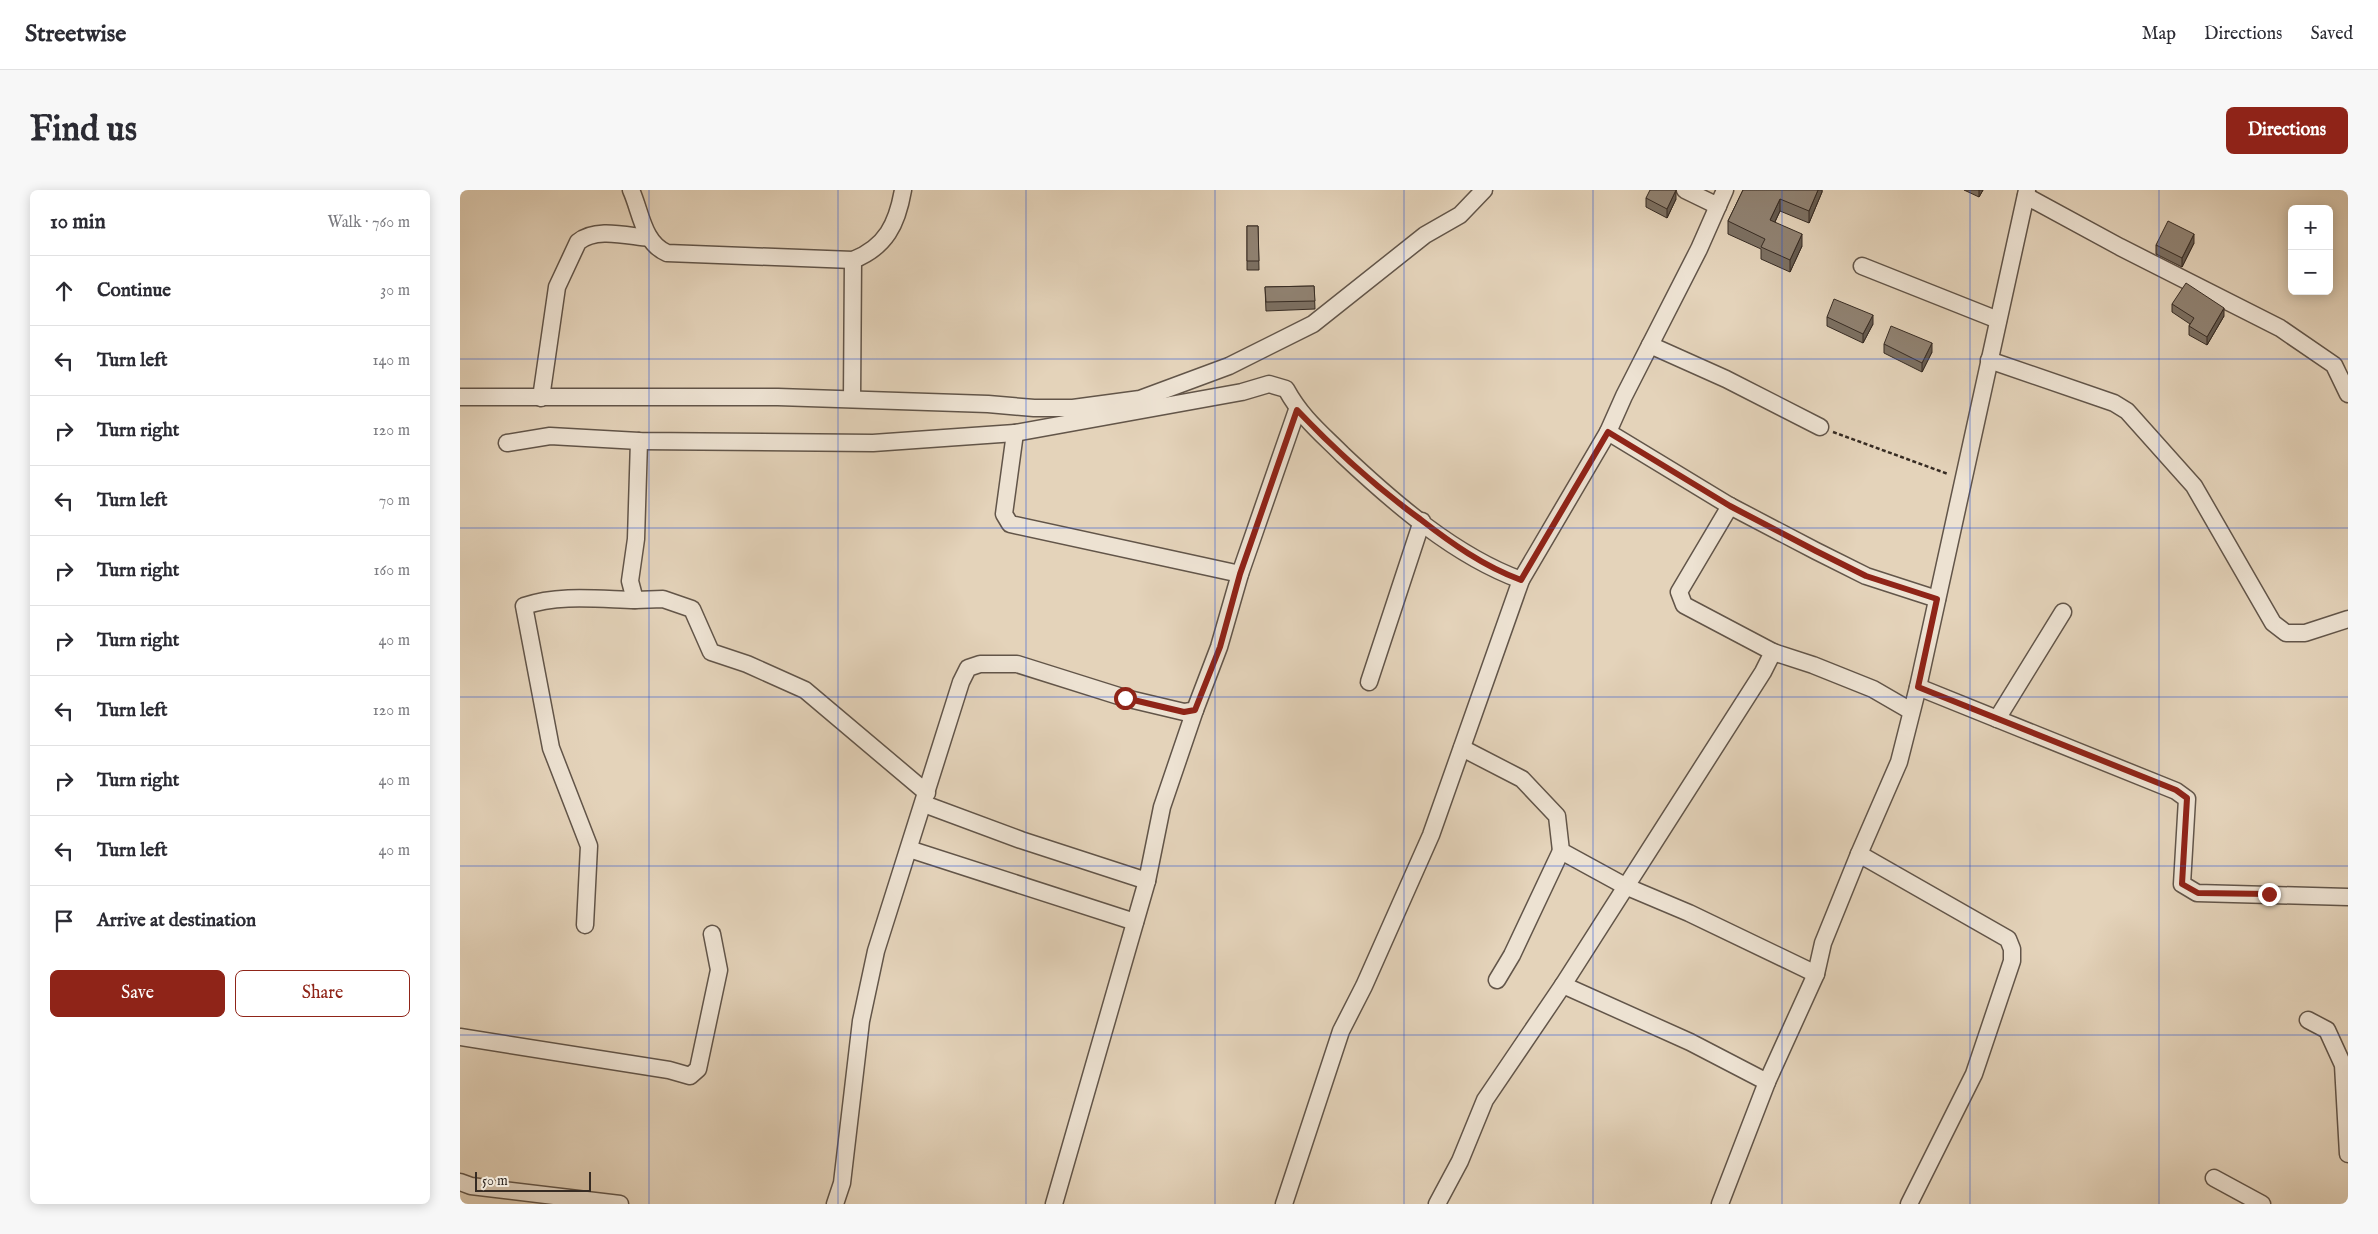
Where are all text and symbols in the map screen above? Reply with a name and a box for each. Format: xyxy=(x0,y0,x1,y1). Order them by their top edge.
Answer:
text: Streetwise xyxy=(25,19,126,50)
text: Map xyxy=(2142,23,2176,46)
text: Directions xyxy=(2204,23,2282,46)
text: Saved xyxy=(2310,23,2353,46)
button: Directions xyxy=(2226,107,2348,154)
text: Find us xyxy=(30,108,137,153)
map controls xyxy=(2288,205,2333,295)
button: + xyxy=(2288,205,2333,250)
text: 10 min xyxy=(50,209,106,236)
text: Walk · 760 m xyxy=(327,213,410,233)
button: − xyxy=(2288,250,2333,295)
icon: ahead xyxy=(50,277,78,305)
text: Continue xyxy=(97,279,171,303)
text: 30 m xyxy=(380,281,410,301)
icon: left xyxy=(50,347,78,375)
text: Turn left xyxy=(97,349,168,373)
text: 140 m xyxy=(372,351,410,371)
icon: right xyxy=(50,417,78,445)
text: Turn right xyxy=(97,419,179,443)
text: 120 m xyxy=(373,421,410,441)
icon: left xyxy=(50,487,78,515)
text: Turn left xyxy=(97,489,168,513)
text: 70 m xyxy=(379,491,410,511)
icon: right xyxy=(50,557,78,585)
text: Turn right xyxy=(97,559,179,583)
text: 160 m xyxy=(374,561,410,581)
icon: right xyxy=(50,627,78,655)
text: Turn right xyxy=(97,629,179,653)
text: 40 m xyxy=(378,631,410,651)
route start xyxy=(1114,687,1137,710)
icon: left xyxy=(50,697,78,725)
text: Turn left xyxy=(97,699,168,723)
text: 120 m xyxy=(373,701,410,721)
icon: right xyxy=(50,767,78,795)
text: Turn right xyxy=(97,769,179,793)
text: 40 m xyxy=(378,771,410,791)
icon: left xyxy=(50,837,78,865)
text: Turn left xyxy=(97,839,168,863)
text: 40 m xyxy=(378,841,410,861)
route end xyxy=(2258,883,2281,906)
icon: arrive xyxy=(50,907,78,935)
text: Arrive at destination xyxy=(97,909,256,933)
button: Save xyxy=(50,970,225,1017)
button: Share xyxy=(235,970,410,1017)
scale bar xyxy=(475,1169,591,1192)
text: 50 m xyxy=(482,1172,508,1190)

